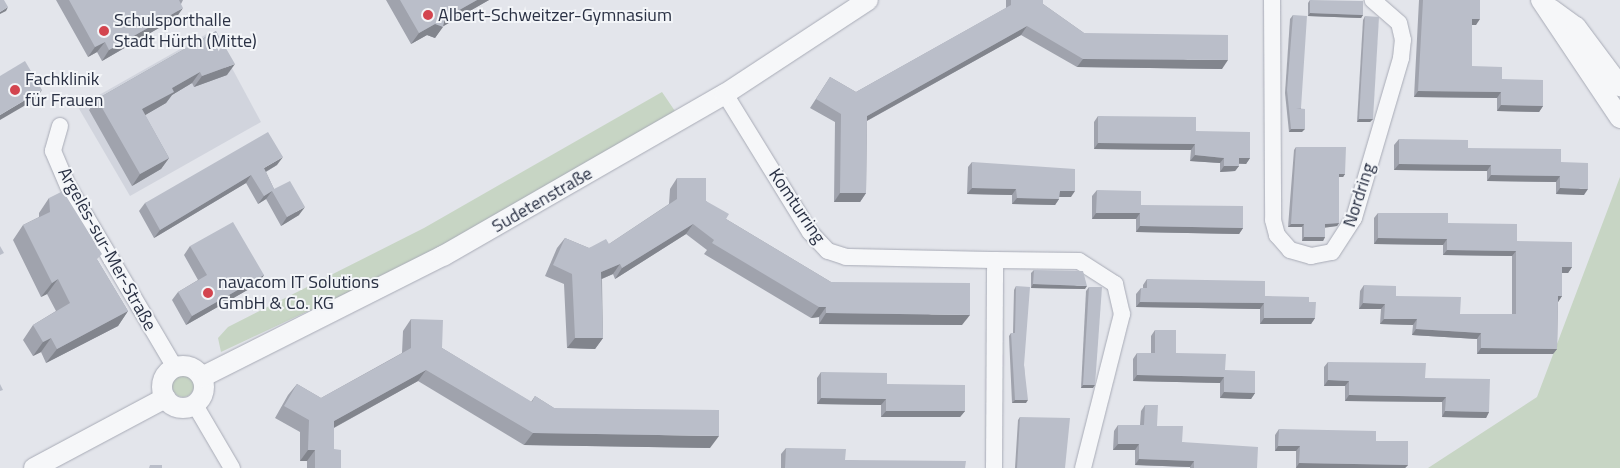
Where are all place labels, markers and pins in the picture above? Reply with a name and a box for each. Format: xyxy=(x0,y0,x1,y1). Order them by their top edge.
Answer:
place label: Albert-Schweitzer-Gymnasium xyxy=(438,4,672,26)
marker: Albert-Schweitzer-Gymnasium xyxy=(422,9,434,21)
place label: Schulsporthalle Stadt Hürth (Mitte) xyxy=(114,10,257,52)
marker: Schulsporthalle Stadt Hürth (Mitte) xyxy=(98,25,110,37)
place label: Fachklinik für Frauen xyxy=(25,69,103,112)
marker: Fachklinik für Frauen xyxy=(9,84,21,96)
place label: navacom IT Solutions GmbH & Co. KG xyxy=(218,272,379,314)
marker: navacom IT Solutions GmbH & Co. KG xyxy=(202,287,214,299)

